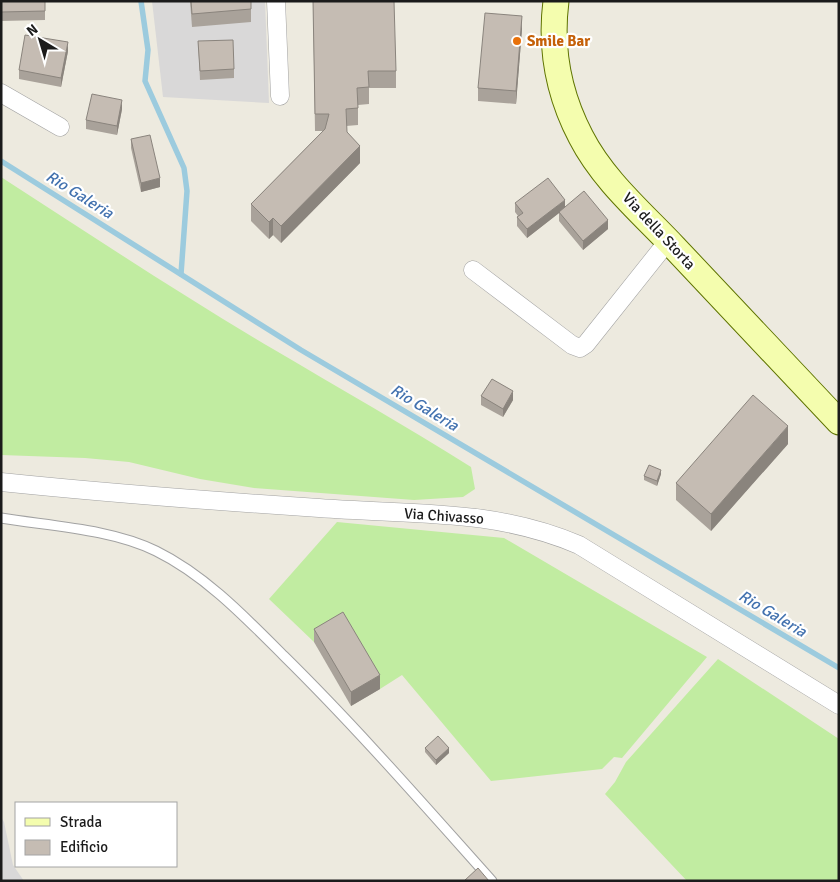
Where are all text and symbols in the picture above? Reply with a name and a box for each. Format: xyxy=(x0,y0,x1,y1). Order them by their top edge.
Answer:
north arrow xyxy=(15,15,65,65)
text: N xyxy=(23,20,41,40)
place label: Smile Bar xyxy=(527,32,590,50)
marker: Smile Bar xyxy=(511,35,523,47)
water label: Rio Galeria xyxy=(42,166,117,224)
street label: Via della Storta xyxy=(619,189,699,273)
water label: Rio Galeria xyxy=(387,380,463,436)
street label: Via Chivasso xyxy=(403,504,485,528)
water label: Rio Galeria xyxy=(735,586,811,642)
legend xyxy=(15,802,178,867)
text: Strada xyxy=(60,813,102,831)
text: Edificio xyxy=(60,838,108,856)

